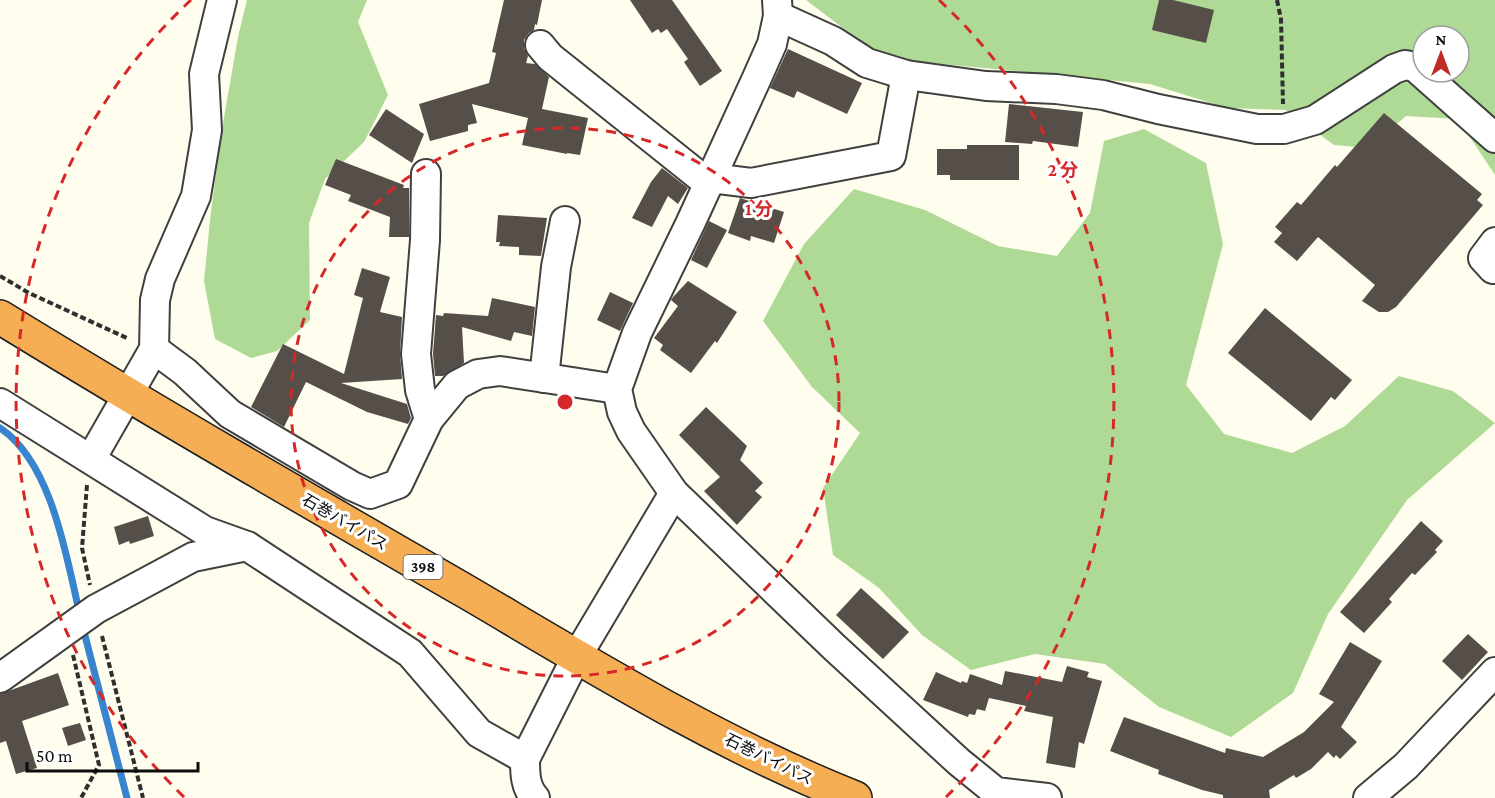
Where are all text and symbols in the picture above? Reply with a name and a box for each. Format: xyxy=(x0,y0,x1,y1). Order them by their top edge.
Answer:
north arrow xyxy=(1411,24,1471,84)
text: N xyxy=(1436,31,1447,48)
text: 2 分 xyxy=(1048,160,1078,180)
text: 1 分 xyxy=(745,199,773,219)
centre of rings xyxy=(555,392,575,412)
street label: 石巻バイパス xyxy=(299,491,391,553)
road number: 398 xyxy=(404,555,442,579)
street label: 石巻バイパス xyxy=(722,730,816,788)
scale bar xyxy=(27,735,198,773)
text: 50 m xyxy=(36,746,73,766)

